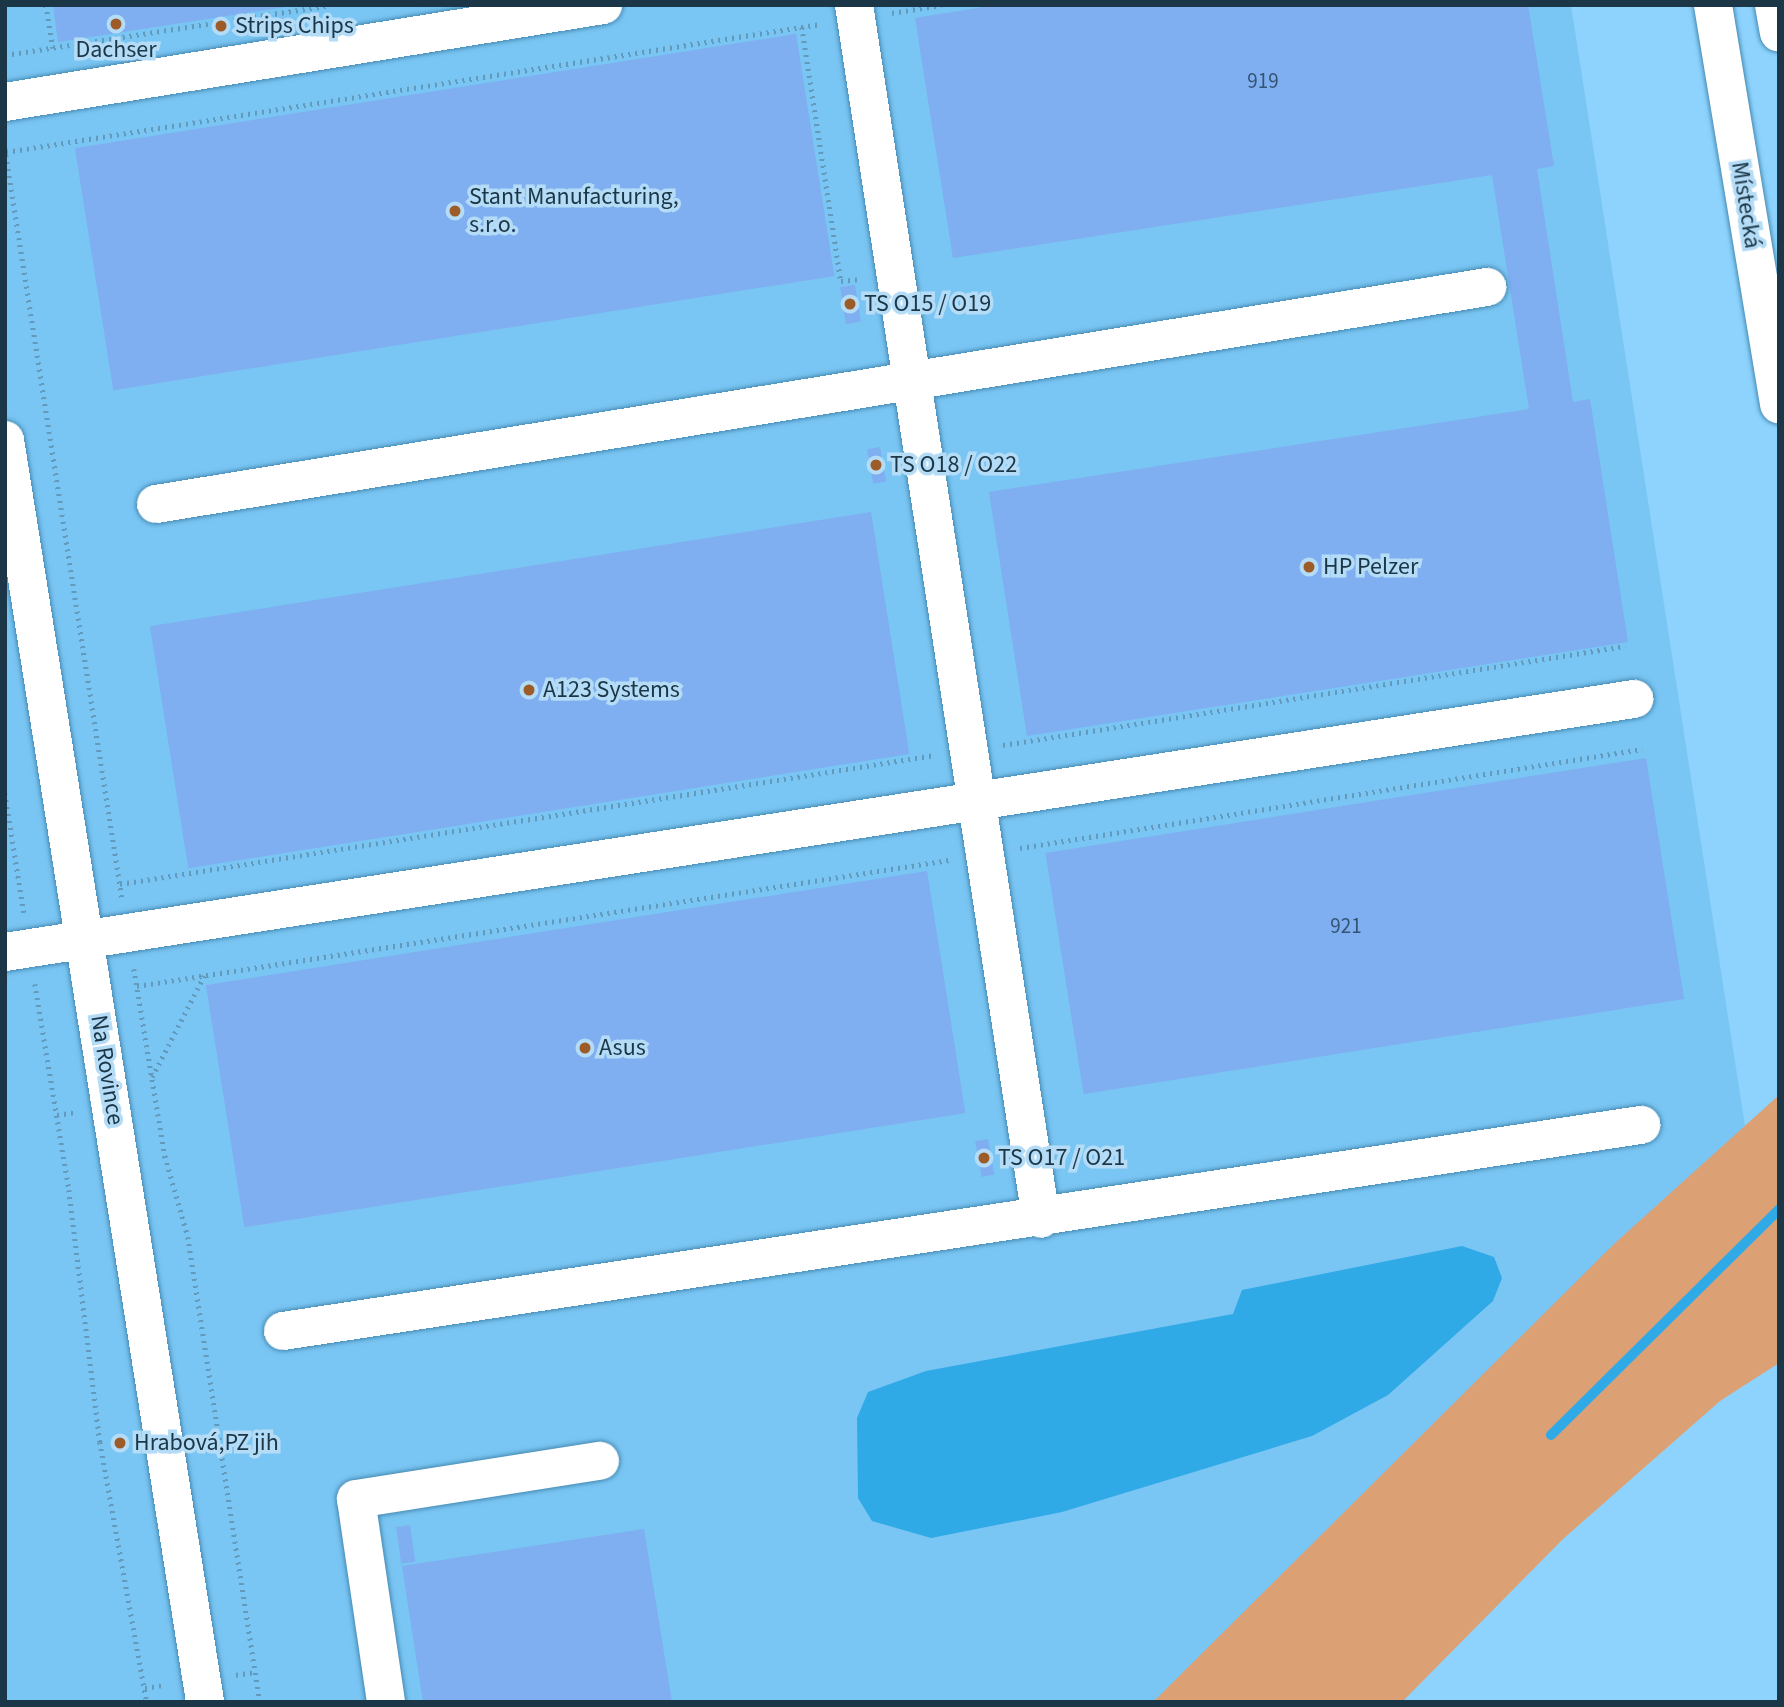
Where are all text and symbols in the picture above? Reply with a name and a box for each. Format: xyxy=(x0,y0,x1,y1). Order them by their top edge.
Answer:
place label: Strips Chips xyxy=(235,12,354,40)
marker: Dachser xyxy=(108,16,124,32)
marker: Strips Chips xyxy=(213,18,229,34)
place label: Dachser xyxy=(75,36,157,64)
house number: 919 xyxy=(1247,68,1279,94)
street label: Místecká xyxy=(1725,160,1767,250)
place label: Stant Manufacturing, s.r.o. xyxy=(469,183,679,239)
marker: Stant Manufacturing, s.r.o. xyxy=(447,203,463,219)
place label: TS O15 / O19 xyxy=(864,290,991,318)
marker: TS O15 / O19 xyxy=(842,296,858,312)
place label: TS O18 / O22 xyxy=(890,451,1017,479)
marker: TS O18 / O22 xyxy=(868,457,884,473)
place label: HP Pelzer xyxy=(1323,553,1418,581)
marker: HP Pelzer xyxy=(1301,559,1317,575)
place label: A123 Systems xyxy=(543,676,680,704)
marker: A123 Systems xyxy=(521,682,537,698)
house number: 921 xyxy=(1330,913,1362,939)
street label: Na Rovince xyxy=(84,1013,130,1127)
place label: Asus xyxy=(599,1034,646,1062)
marker: Asus xyxy=(577,1040,593,1056)
place label: TS O17 / O21 xyxy=(998,1144,1125,1172)
marker: TS O17 / O21 xyxy=(976,1150,992,1166)
place label: Hrabová,PZ jih xyxy=(134,1429,279,1457)
marker: Hrabová,PZ jih xyxy=(112,1435,128,1451)

